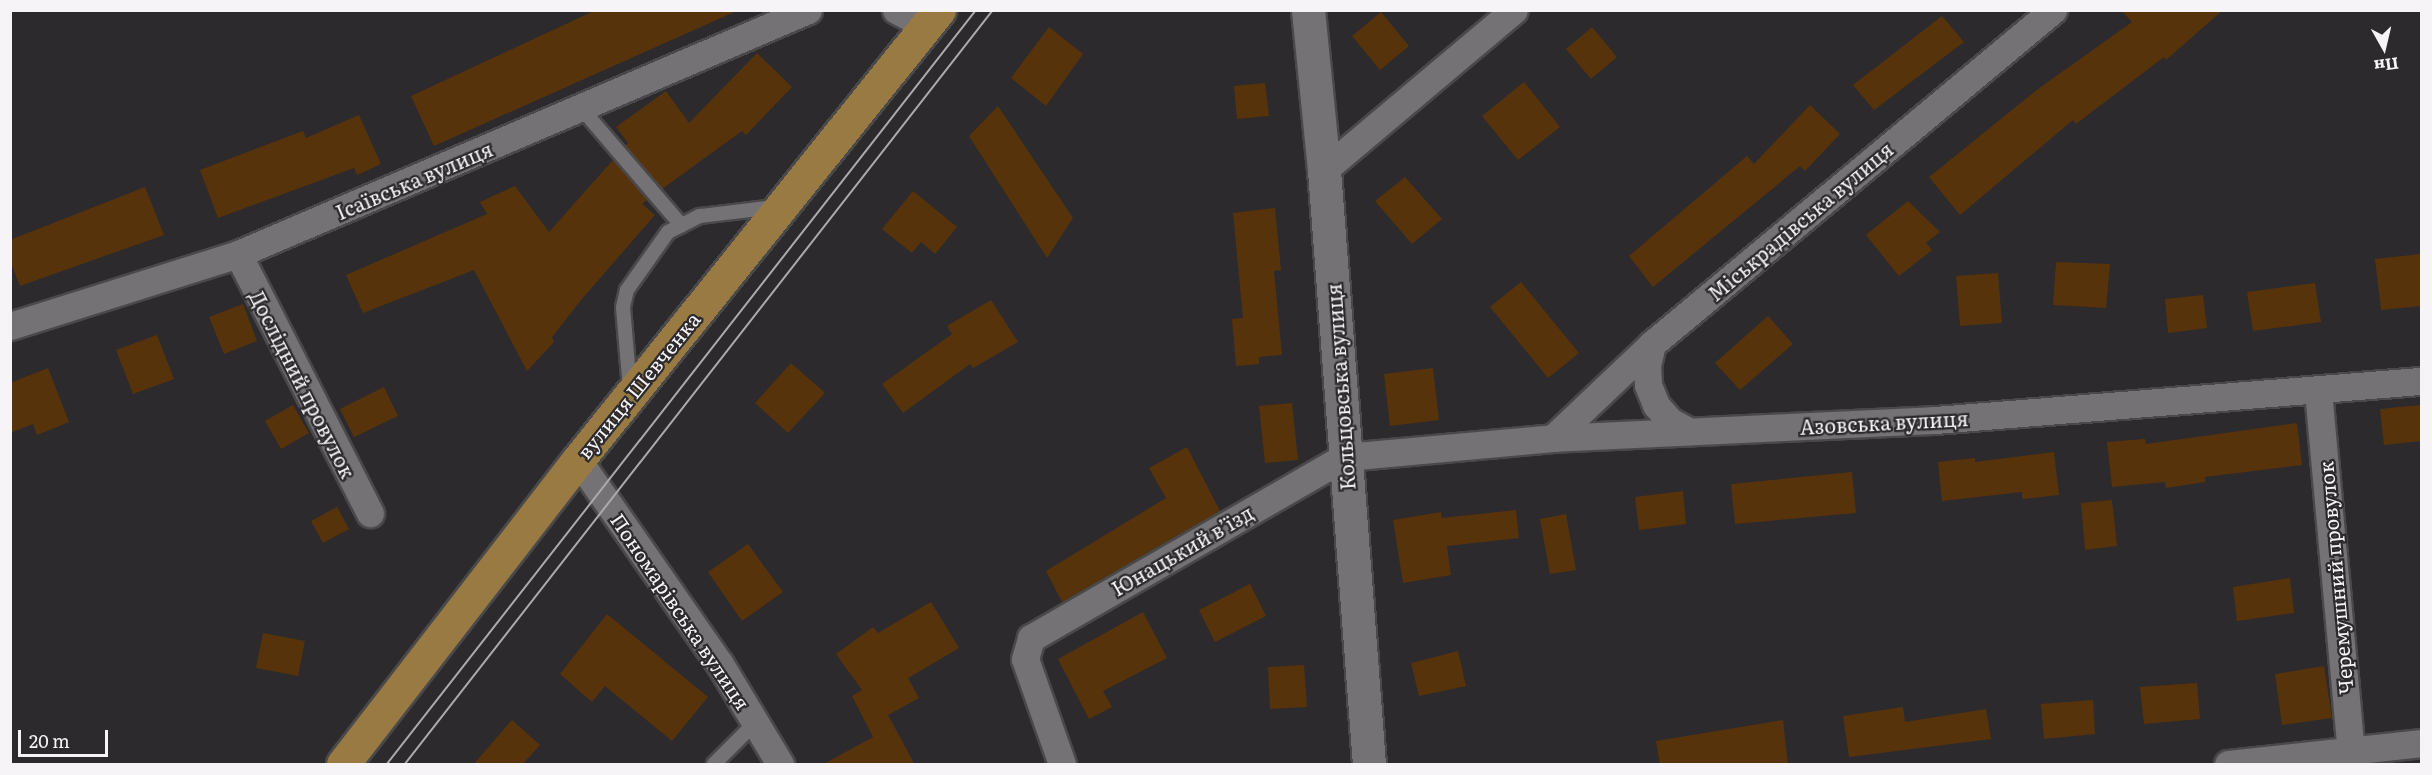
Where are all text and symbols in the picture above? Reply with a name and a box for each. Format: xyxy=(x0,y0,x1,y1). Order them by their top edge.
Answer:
north arrow xyxy=(2354,18,2414,78)
text: Пн xyxy=(2373,52,2401,79)
street label: Ісаївська вулиця xyxy=(332,136,496,224)
street label: Міськрадівська вулиця xyxy=(1703,137,1897,305)
street label: Кольцовська вулиця xyxy=(1321,283,1359,491)
street label: Дослідний провулок xyxy=(245,286,361,482)
street label: вулиця Шевченка xyxy=(572,307,704,463)
street label: Азовська вулиця xyxy=(1799,406,1969,438)
street label: Черемушний провулок xyxy=(2313,460,2357,696)
street label: Юнацький в’їзд xyxy=(1107,500,1257,600)
street label: Пономарівська вулиця xyxy=(606,508,756,714)
scale bar xyxy=(21,718,111,756)
text: 20 m xyxy=(29,727,70,754)

